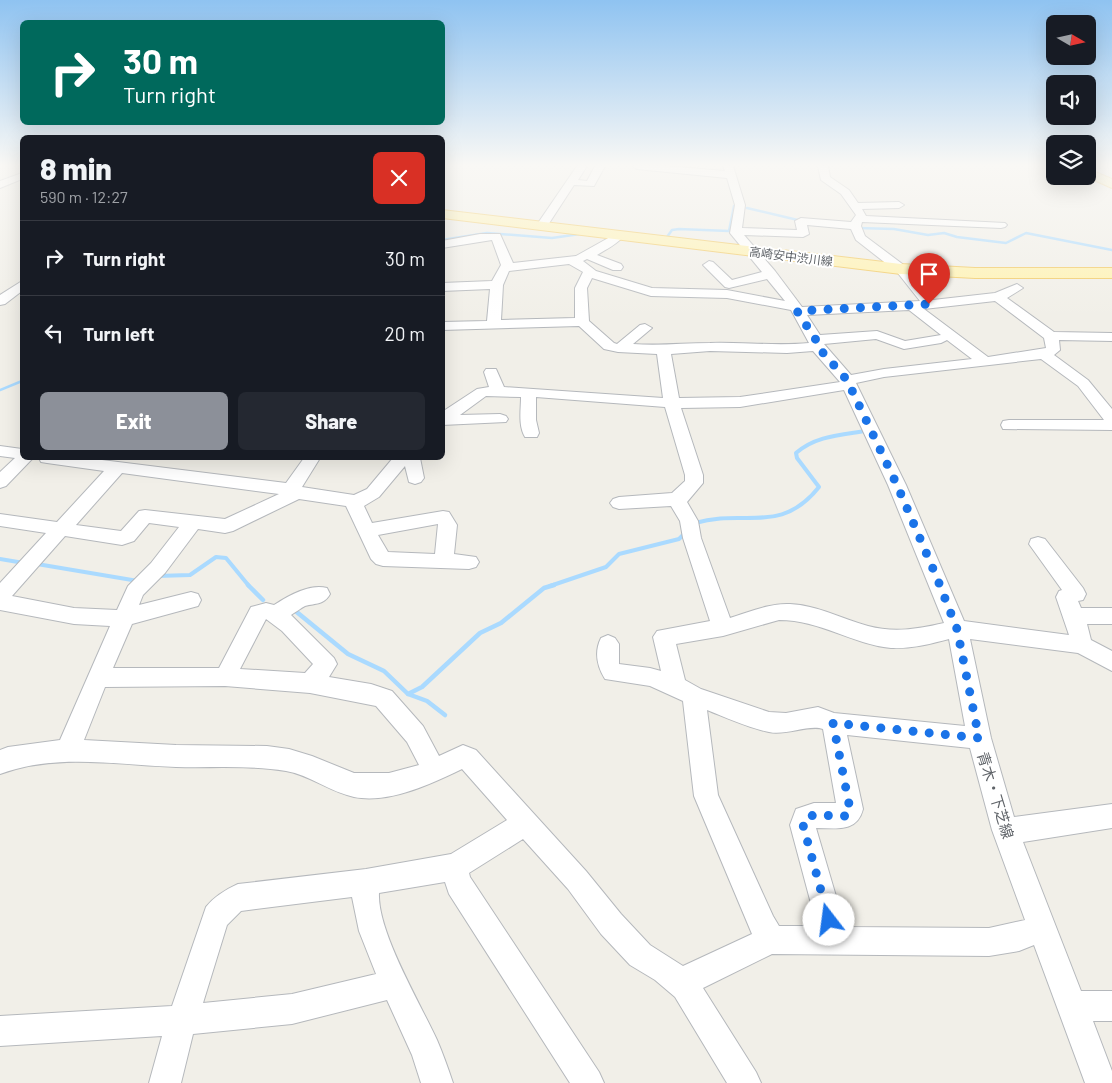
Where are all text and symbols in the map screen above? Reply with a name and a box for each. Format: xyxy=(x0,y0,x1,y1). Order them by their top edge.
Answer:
north arrow xyxy=(1046,15,1096,65)
map controls xyxy=(1046,15,1096,185)
text: 30 m xyxy=(123,39,198,81)
icon: right xyxy=(40,40,105,105)
button: sound xyxy=(1046,75,1096,125)
text: Turn right xyxy=(123,81,216,107)
button: layers xyxy=(1046,135,1096,185)
text: 8 min xyxy=(40,150,112,186)
button: close xyxy=(373,152,425,204)
text: 590 m · 12:27 xyxy=(40,187,128,206)
icon: right xyxy=(40,244,68,272)
street label: 高崎安中渋川線 xyxy=(748,244,834,268)
text: Turn right xyxy=(83,247,165,270)
text: 30 m xyxy=(385,247,425,270)
pin xyxy=(908,253,950,304)
icon: arrive xyxy=(915,260,943,288)
icon: left xyxy=(40,319,68,347)
text: Turn left xyxy=(83,322,154,345)
text: 20 m xyxy=(385,322,425,345)
button: Exit xyxy=(40,392,228,450)
button: Share xyxy=(238,392,425,450)
street label: 青木・下芝線 xyxy=(974,749,1018,841)
position arrow xyxy=(802,893,854,945)

